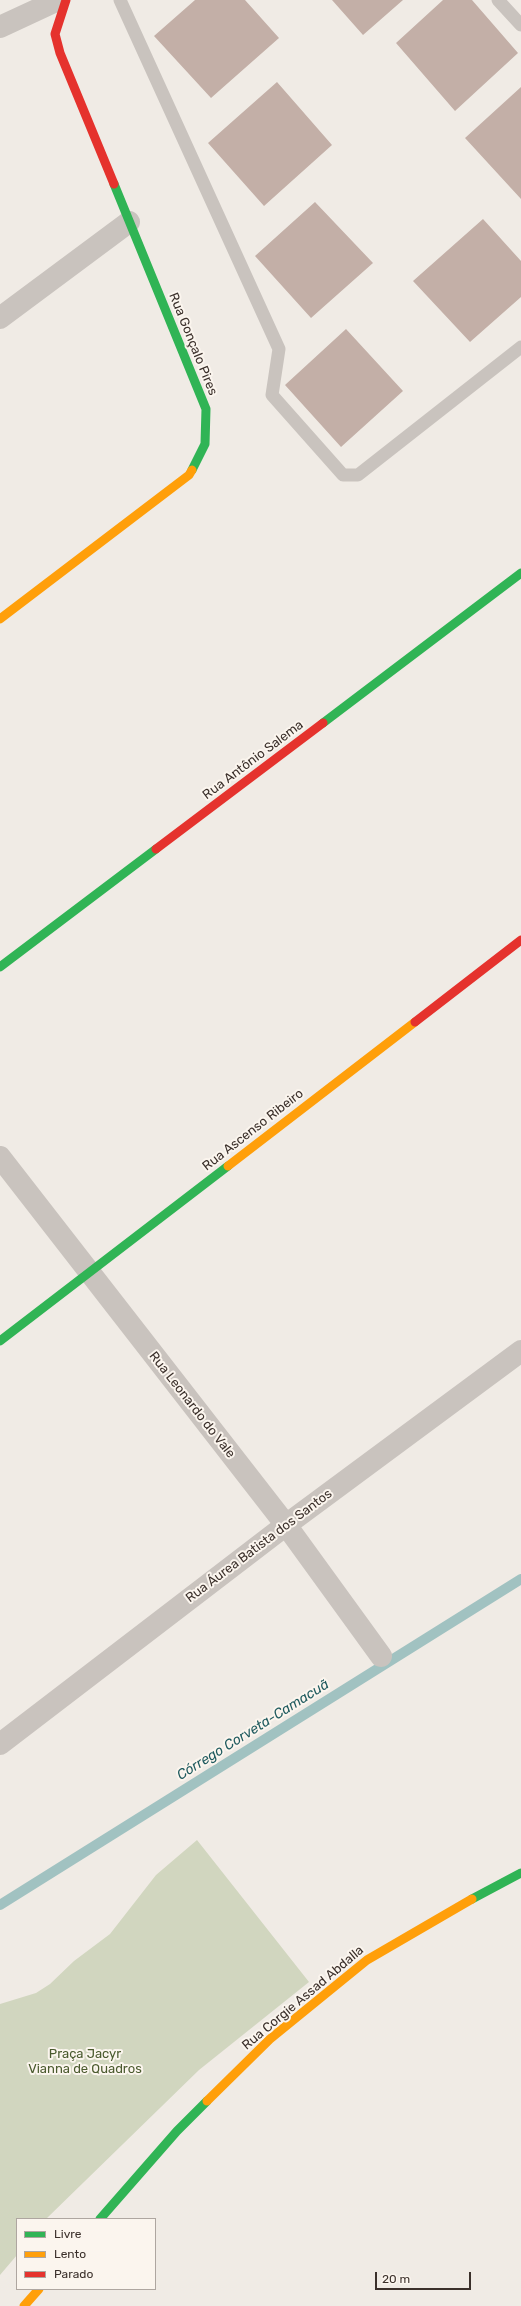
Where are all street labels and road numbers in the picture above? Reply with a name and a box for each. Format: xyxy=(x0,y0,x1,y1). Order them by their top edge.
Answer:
street label: Rua Gonçalo Pires xyxy=(165,290,221,398)
street label: Rua Antônio Salema xyxy=(200,717,306,803)
street label: Rua Ascenso Ribeiro xyxy=(199,1086,307,1174)
street label: Rua Leonardo do Vale xyxy=(146,1349,238,1461)
street label: Rua Áurea Batista dos Santos xyxy=(183,1486,335,1606)
street label: Rua Corgie Assad Abdalla xyxy=(239,1943,367,2053)

